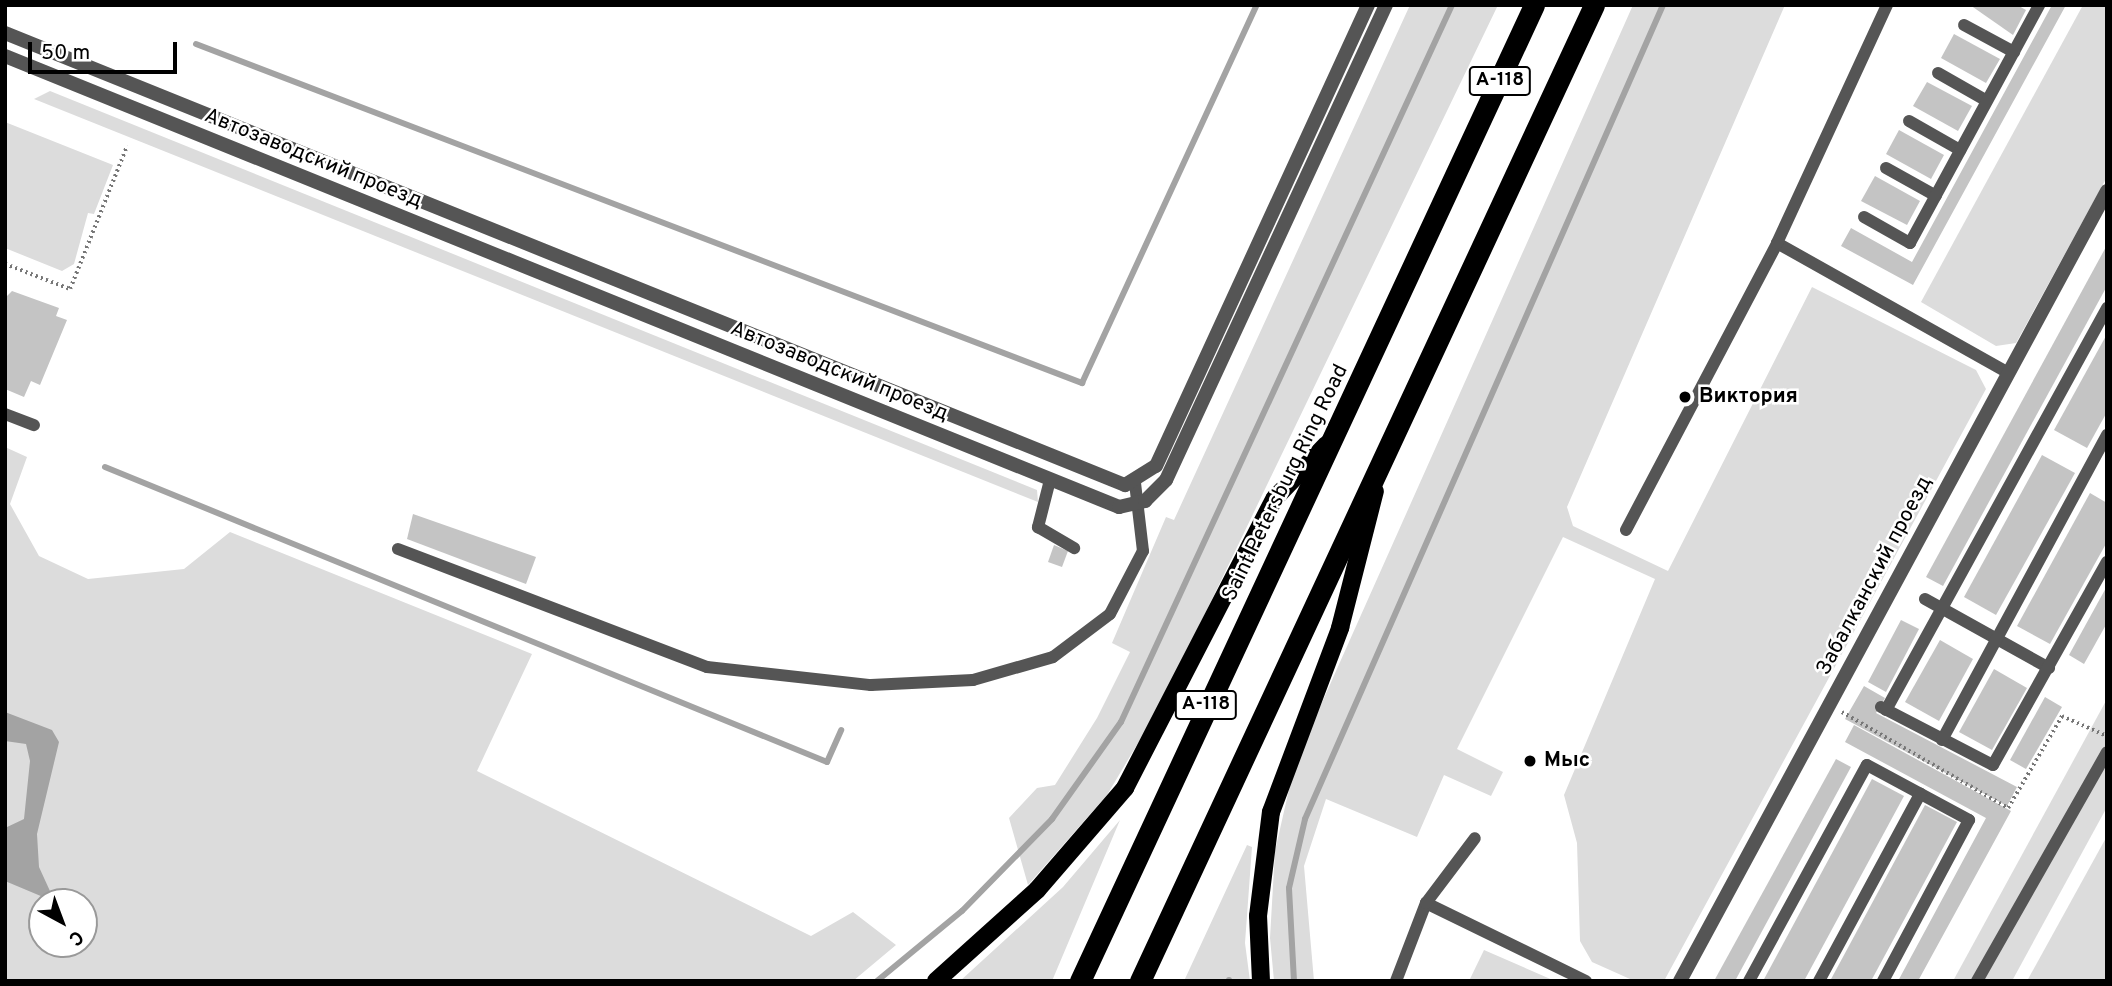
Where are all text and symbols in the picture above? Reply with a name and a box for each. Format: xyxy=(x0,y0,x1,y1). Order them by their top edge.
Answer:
scale bar xyxy=(32,28,180,72)
text: 50 m xyxy=(41,40,90,67)
road number: А-118 xyxy=(1468,66,1532,96)
street label: Автозаводский проезд xyxy=(200,104,426,214)
street label: Автозаводский проезд xyxy=(726,317,952,427)
street label: Saint Petersburg Ring Road xyxy=(1218,361,1354,605)
place label: Виктория xyxy=(1699,384,1798,410)
marker: Виктория xyxy=(1677,389,1693,405)
street label: Забалканский проезд xyxy=(1812,472,1938,680)
road number: А-118 xyxy=(1174,690,1238,720)
place label: Мыс xyxy=(1544,748,1590,774)
marker: Мыс xyxy=(1522,753,1538,769)
north arrow xyxy=(28,888,98,958)
text: С xyxy=(63,924,88,950)

